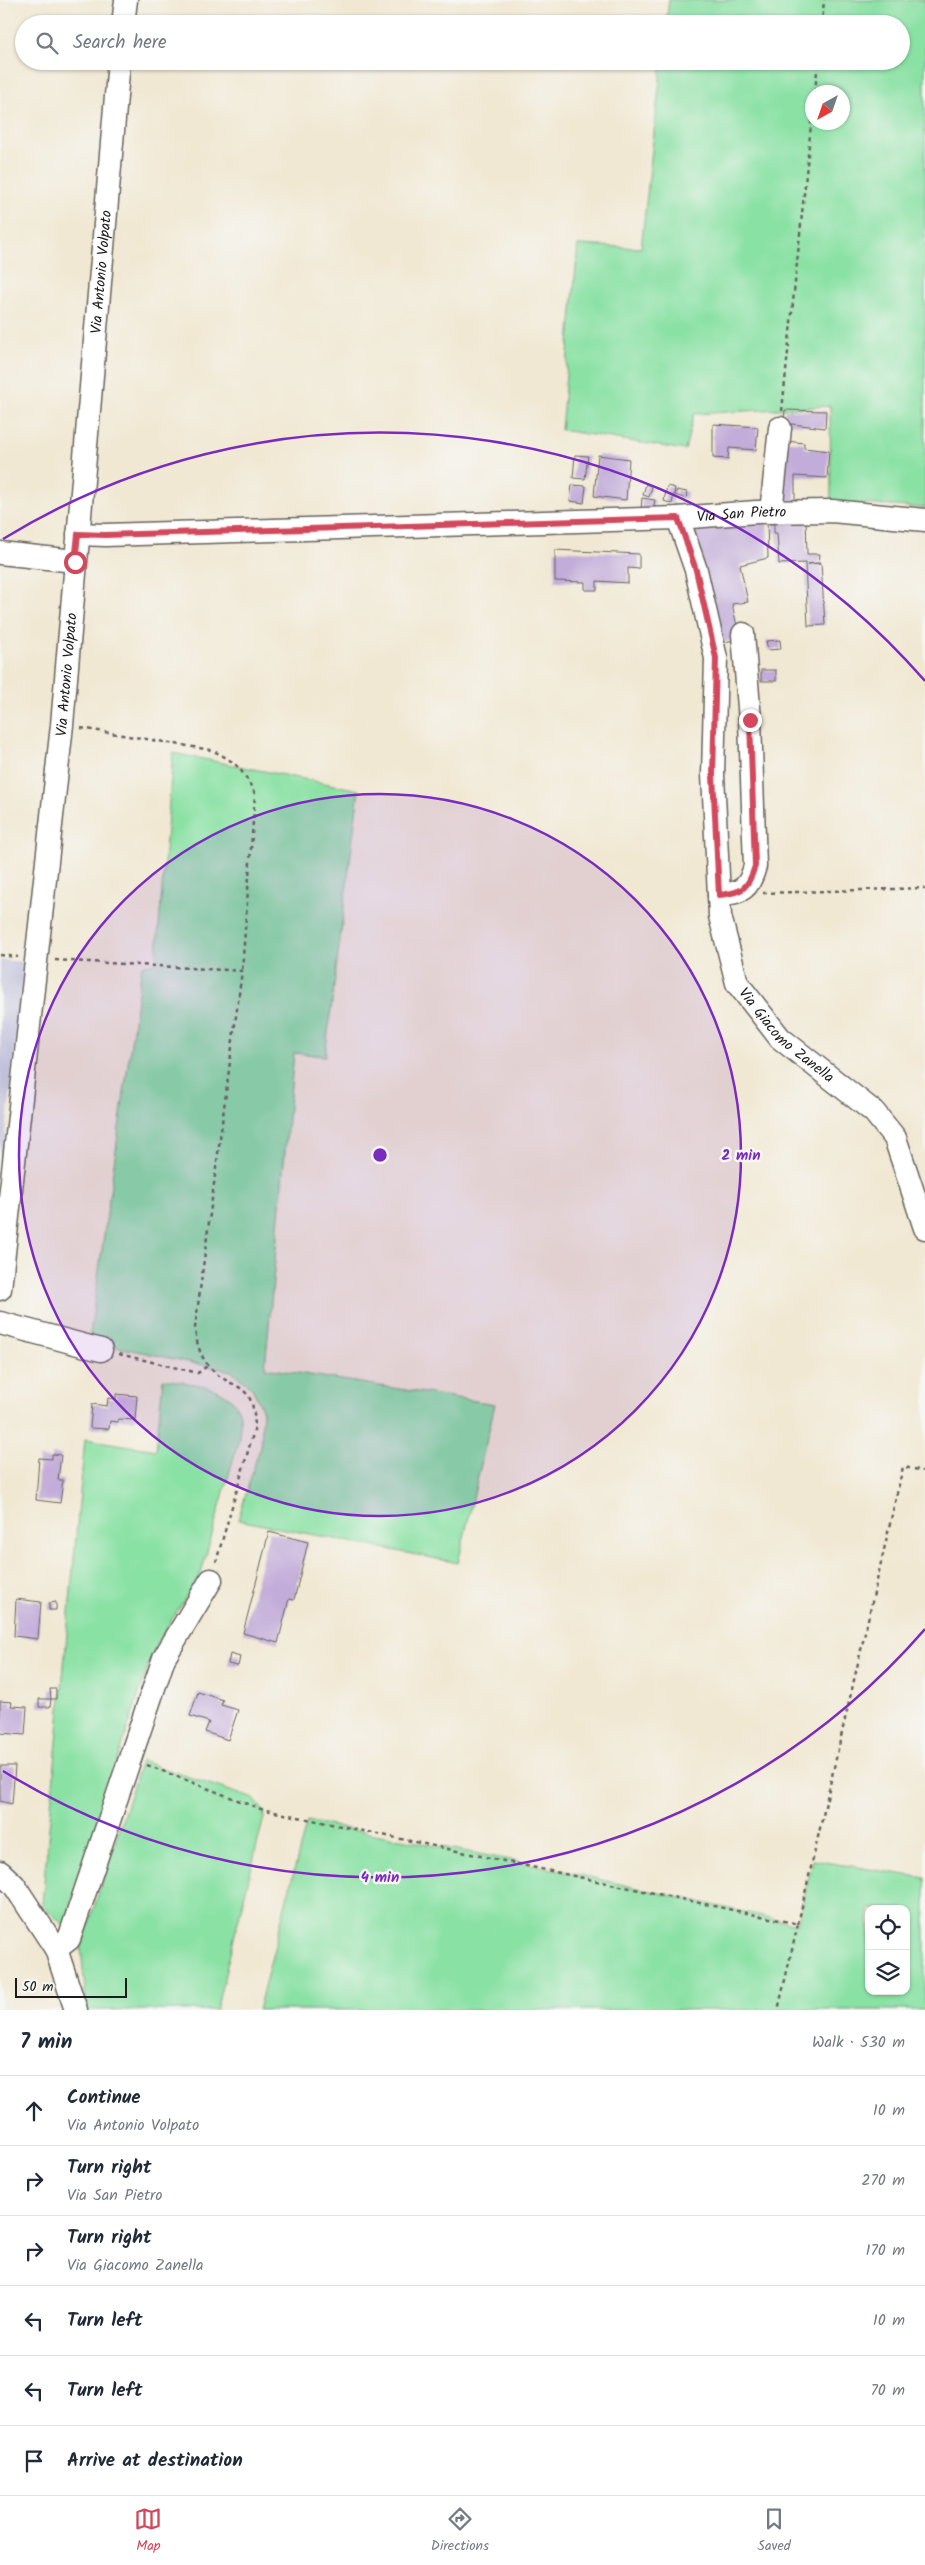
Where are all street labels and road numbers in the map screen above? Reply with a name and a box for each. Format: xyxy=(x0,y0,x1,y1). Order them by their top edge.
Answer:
street label: Via Antonio Volpato xyxy=(85,209,119,335)
street label: Via San Pietro xyxy=(696,501,787,530)
street label: Via Antonio Volpato xyxy=(50,612,85,738)
street label: Via Giacomo Zanella xyxy=(732,983,839,1089)

